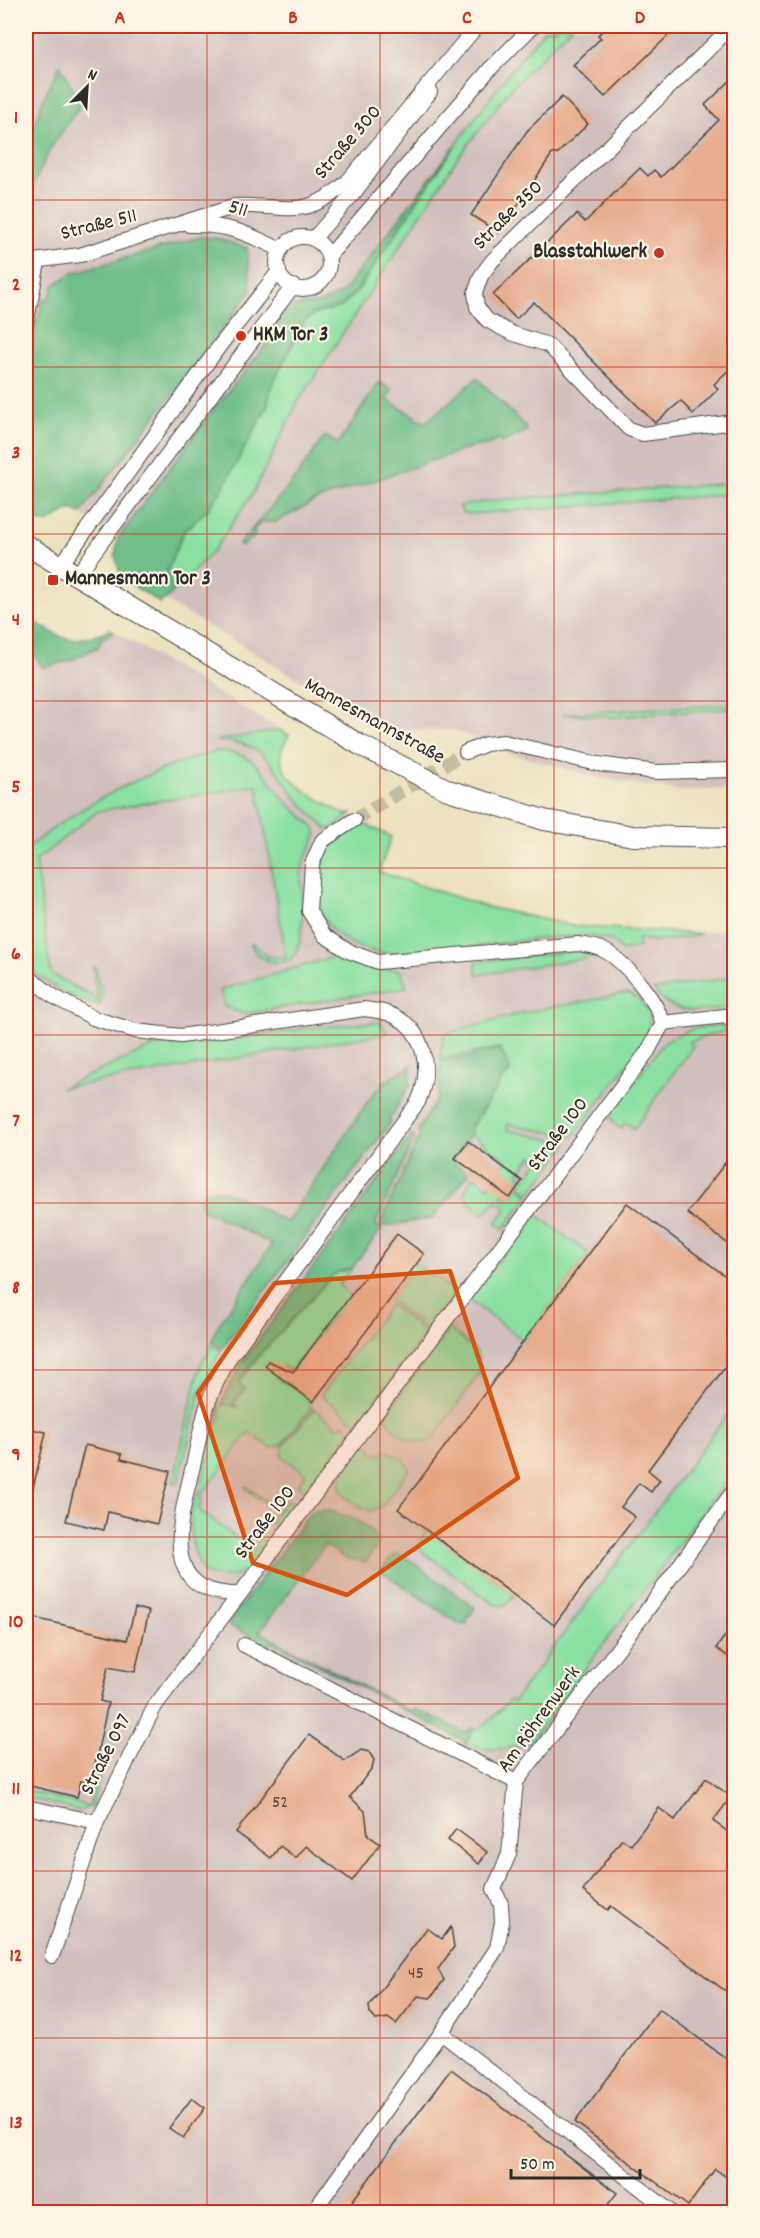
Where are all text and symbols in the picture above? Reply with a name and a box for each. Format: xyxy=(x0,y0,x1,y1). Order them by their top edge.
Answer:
text: A xyxy=(115,5,126,33)
text: B xyxy=(288,5,298,33)
text: C xyxy=(462,5,472,33)
text: D xyxy=(635,5,646,33)
north arrow xyxy=(57,57,117,117)
text: N xyxy=(84,63,100,88)
street label: Straße 300 xyxy=(308,99,390,187)
text: 1 xyxy=(14,105,18,133)
street label: Straße 350 xyxy=(467,174,551,258)
street label: 511 xyxy=(225,193,251,227)
street label: Straße 511 xyxy=(58,202,140,250)
place label: Blasstahlwerk xyxy=(533,238,647,268)
marker: Blasstahlwerk xyxy=(652,246,666,260)
text: 2 xyxy=(12,272,20,300)
place label: HKM Tor 3 xyxy=(253,321,328,351)
marker: HKM Tor 3 xyxy=(234,329,248,343)
text: 3 xyxy=(12,440,20,468)
place label: Mannesmann Tor 3 xyxy=(65,565,211,595)
marker: Mannesmann Tor 3 xyxy=(46,573,60,587)
text: 4 xyxy=(12,607,20,635)
street label: Mannesmannstraße xyxy=(298,671,450,773)
text: 5 xyxy=(11,774,21,802)
text: 6 xyxy=(11,941,21,969)
street label: Straße 100 xyxy=(521,1092,597,1178)
text: 7 xyxy=(12,1108,20,1136)
text: 8 xyxy=(12,1275,20,1303)
text: 9 xyxy=(11,1442,21,1470)
street label: Straße 100 xyxy=(228,1480,304,1566)
text: 10 xyxy=(8,1609,24,1637)
street label: Am Röhrenwerk xyxy=(491,1660,589,1780)
street label: Straße 097 xyxy=(74,1709,140,1801)
text: 11 xyxy=(12,1776,20,1804)
house number: 52 xyxy=(272,1791,288,1816)
text: 12 xyxy=(9,1943,23,1971)
house number: 45 xyxy=(408,1962,424,1987)
text: 13 xyxy=(9,2110,23,2138)
scale bar xyxy=(511,2142,640,2180)
text: 50 m xyxy=(520,2153,555,2178)

